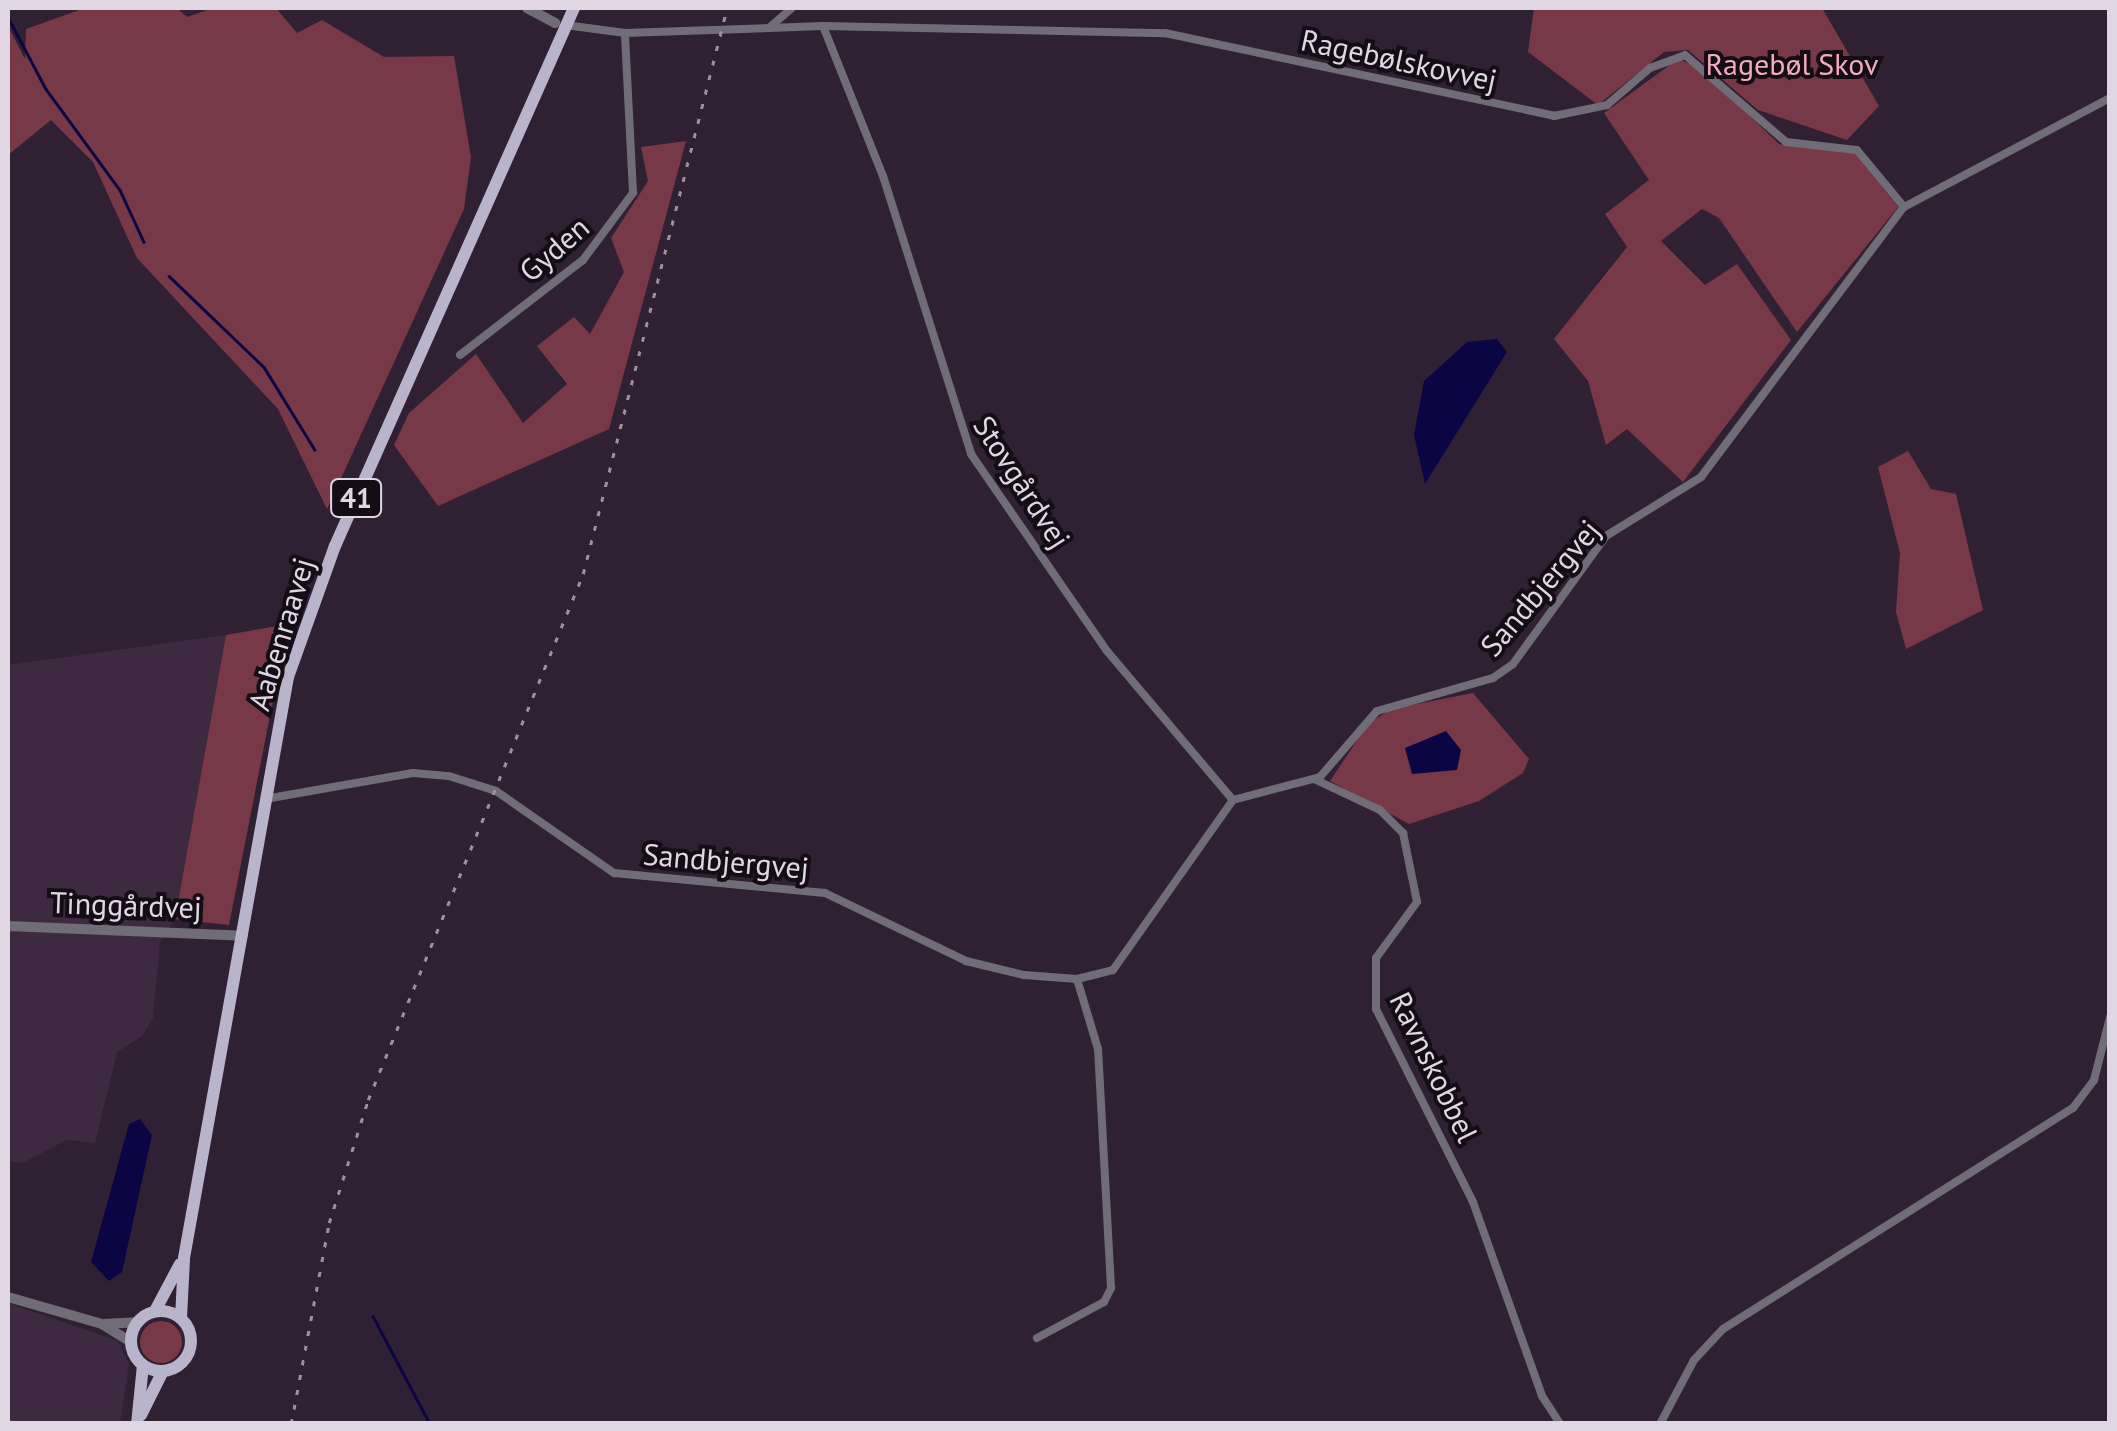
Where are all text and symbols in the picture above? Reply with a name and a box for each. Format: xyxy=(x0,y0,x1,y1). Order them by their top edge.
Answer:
street label: Ragebølskovvej xyxy=(1298,22,1500,98)
park label: Ragebøl Skov xyxy=(1706,46,1878,82)
street label: Gyden xyxy=(512,209,596,289)
street label: Stovgårdvej xyxy=(966,409,1078,555)
road number: 41 xyxy=(328,475,384,521)
street label: Sandbjergvej xyxy=(1473,513,1607,663)
street label: Aabenraavej xyxy=(241,553,321,715)
street label: Sandbjergvej xyxy=(641,836,811,886)
street label: Tinggårdvej xyxy=(49,884,203,926)
street label: Ravnskobbel xyxy=(1382,986,1486,1148)

